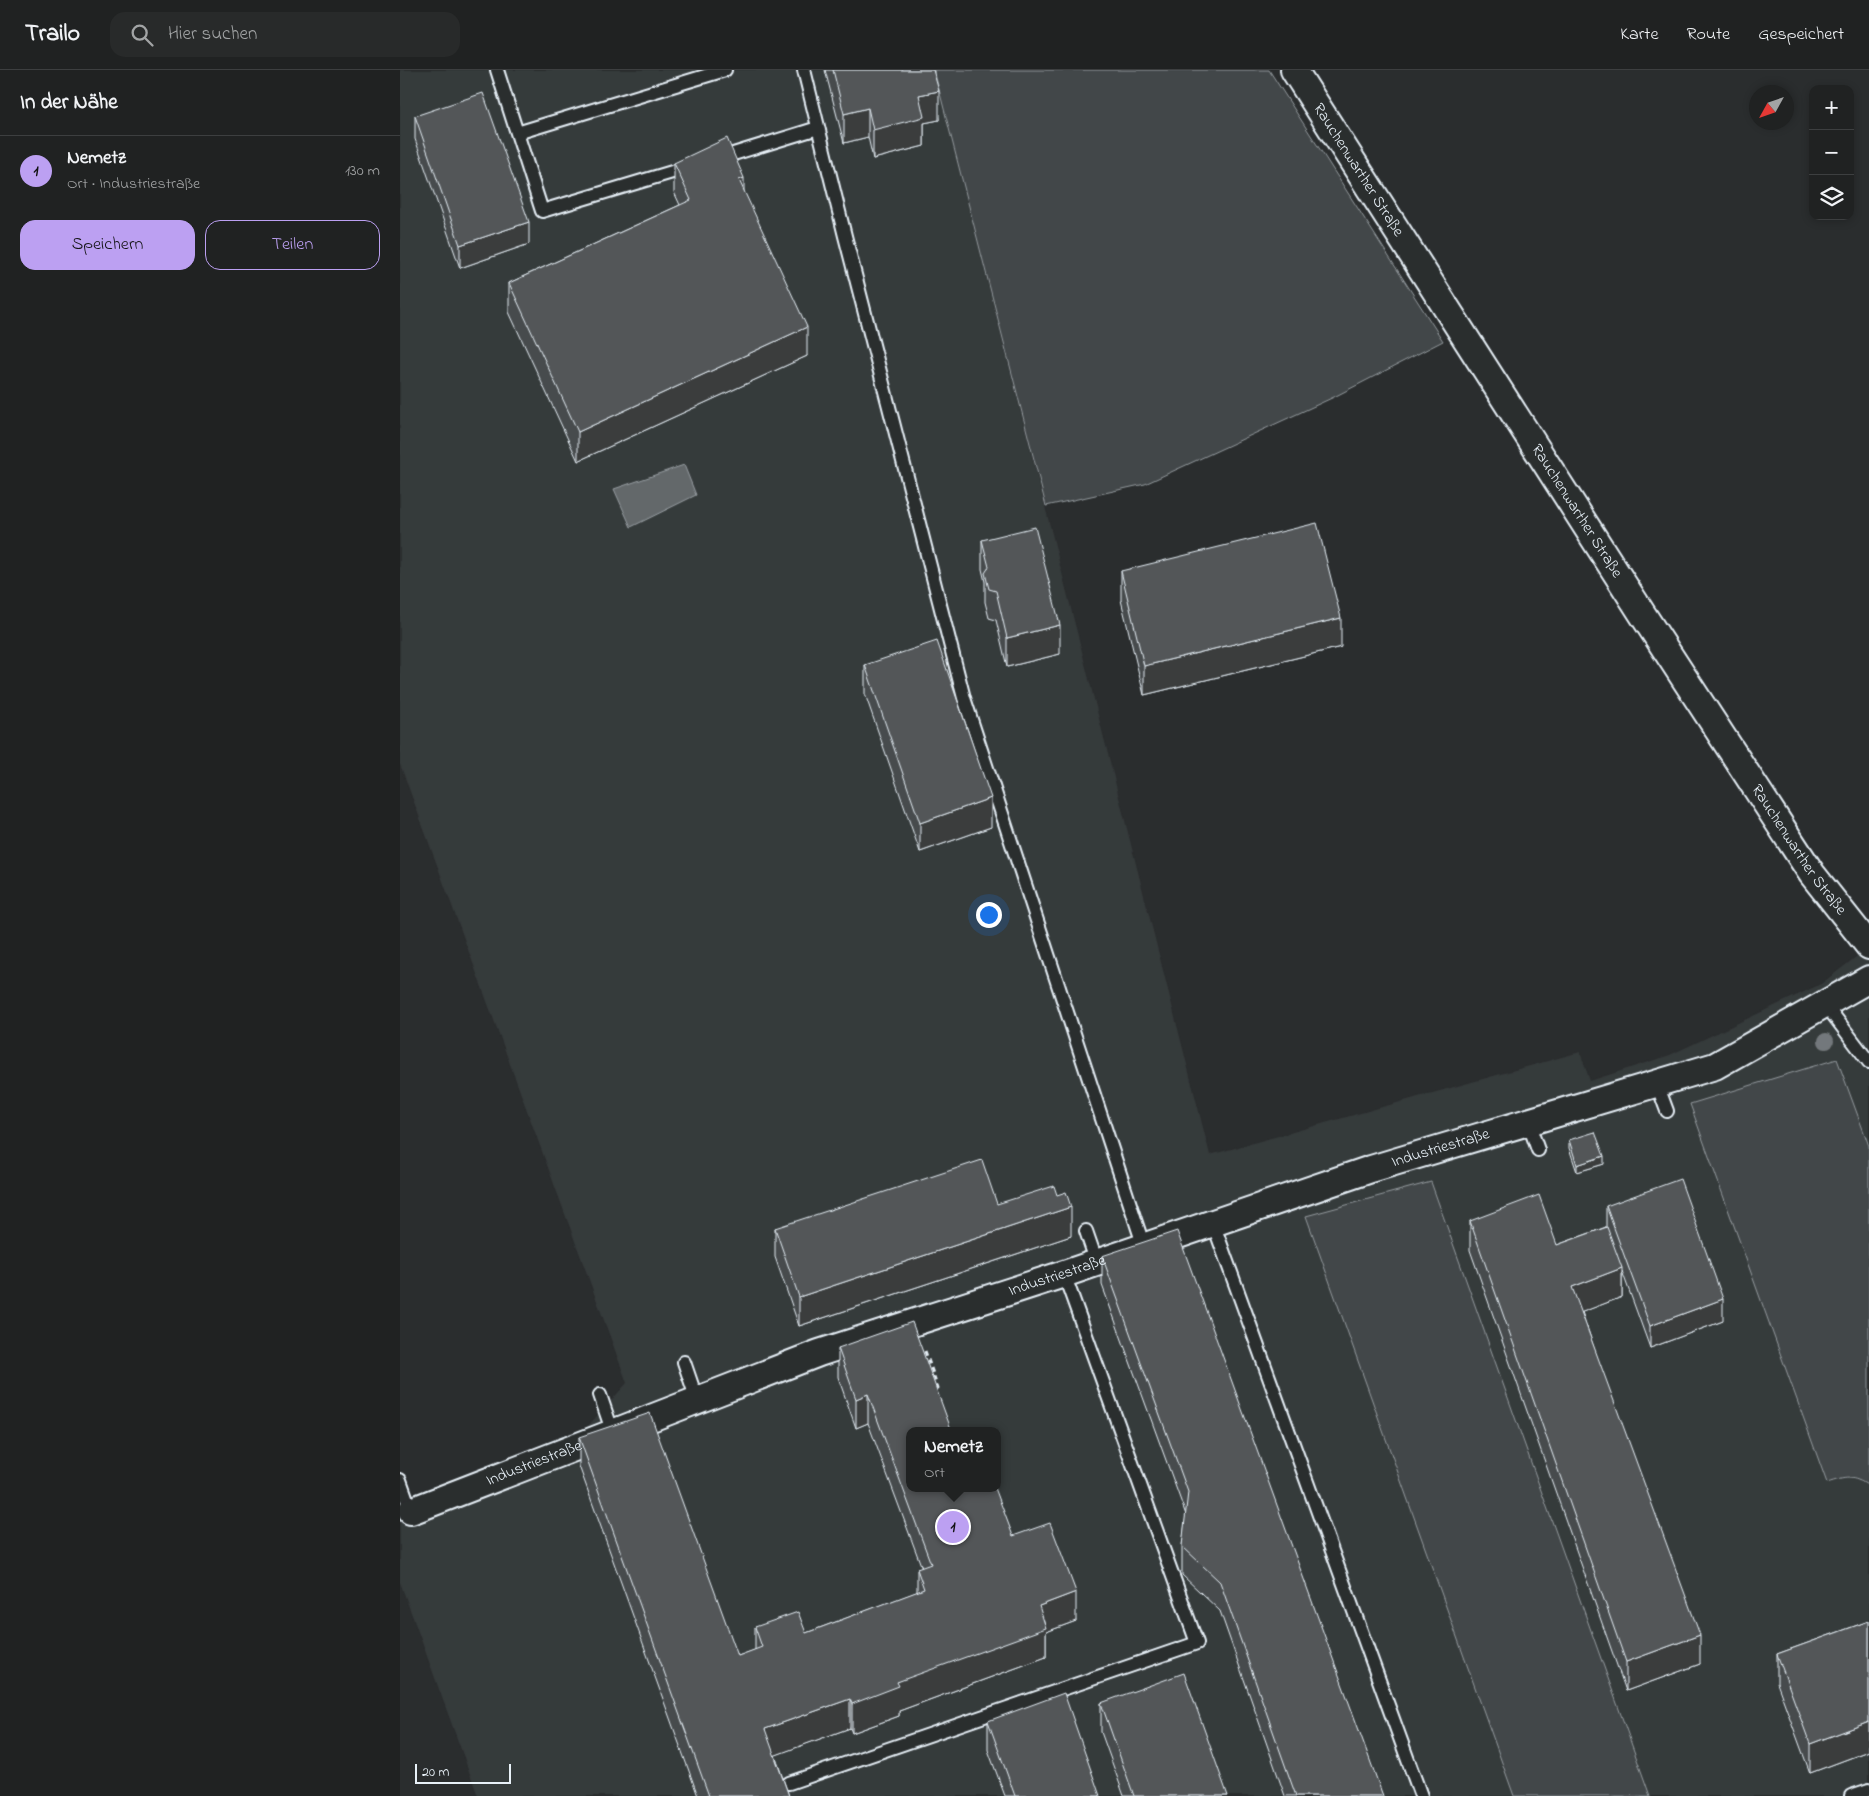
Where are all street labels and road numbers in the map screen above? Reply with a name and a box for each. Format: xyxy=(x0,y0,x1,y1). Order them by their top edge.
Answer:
street label: Rauchenwarther Straße xyxy=(1306,99,1410,242)
street label: Rauchenwarther Straße xyxy=(1525,440,1629,583)
street label: Rauchenwarther Straße xyxy=(1745,780,1853,921)
street label: Industriestraße xyxy=(1389,1122,1493,1174)
street label: Industriestraße xyxy=(1006,1248,1110,1303)
street label: Industriestraße xyxy=(483,1434,586,1493)

